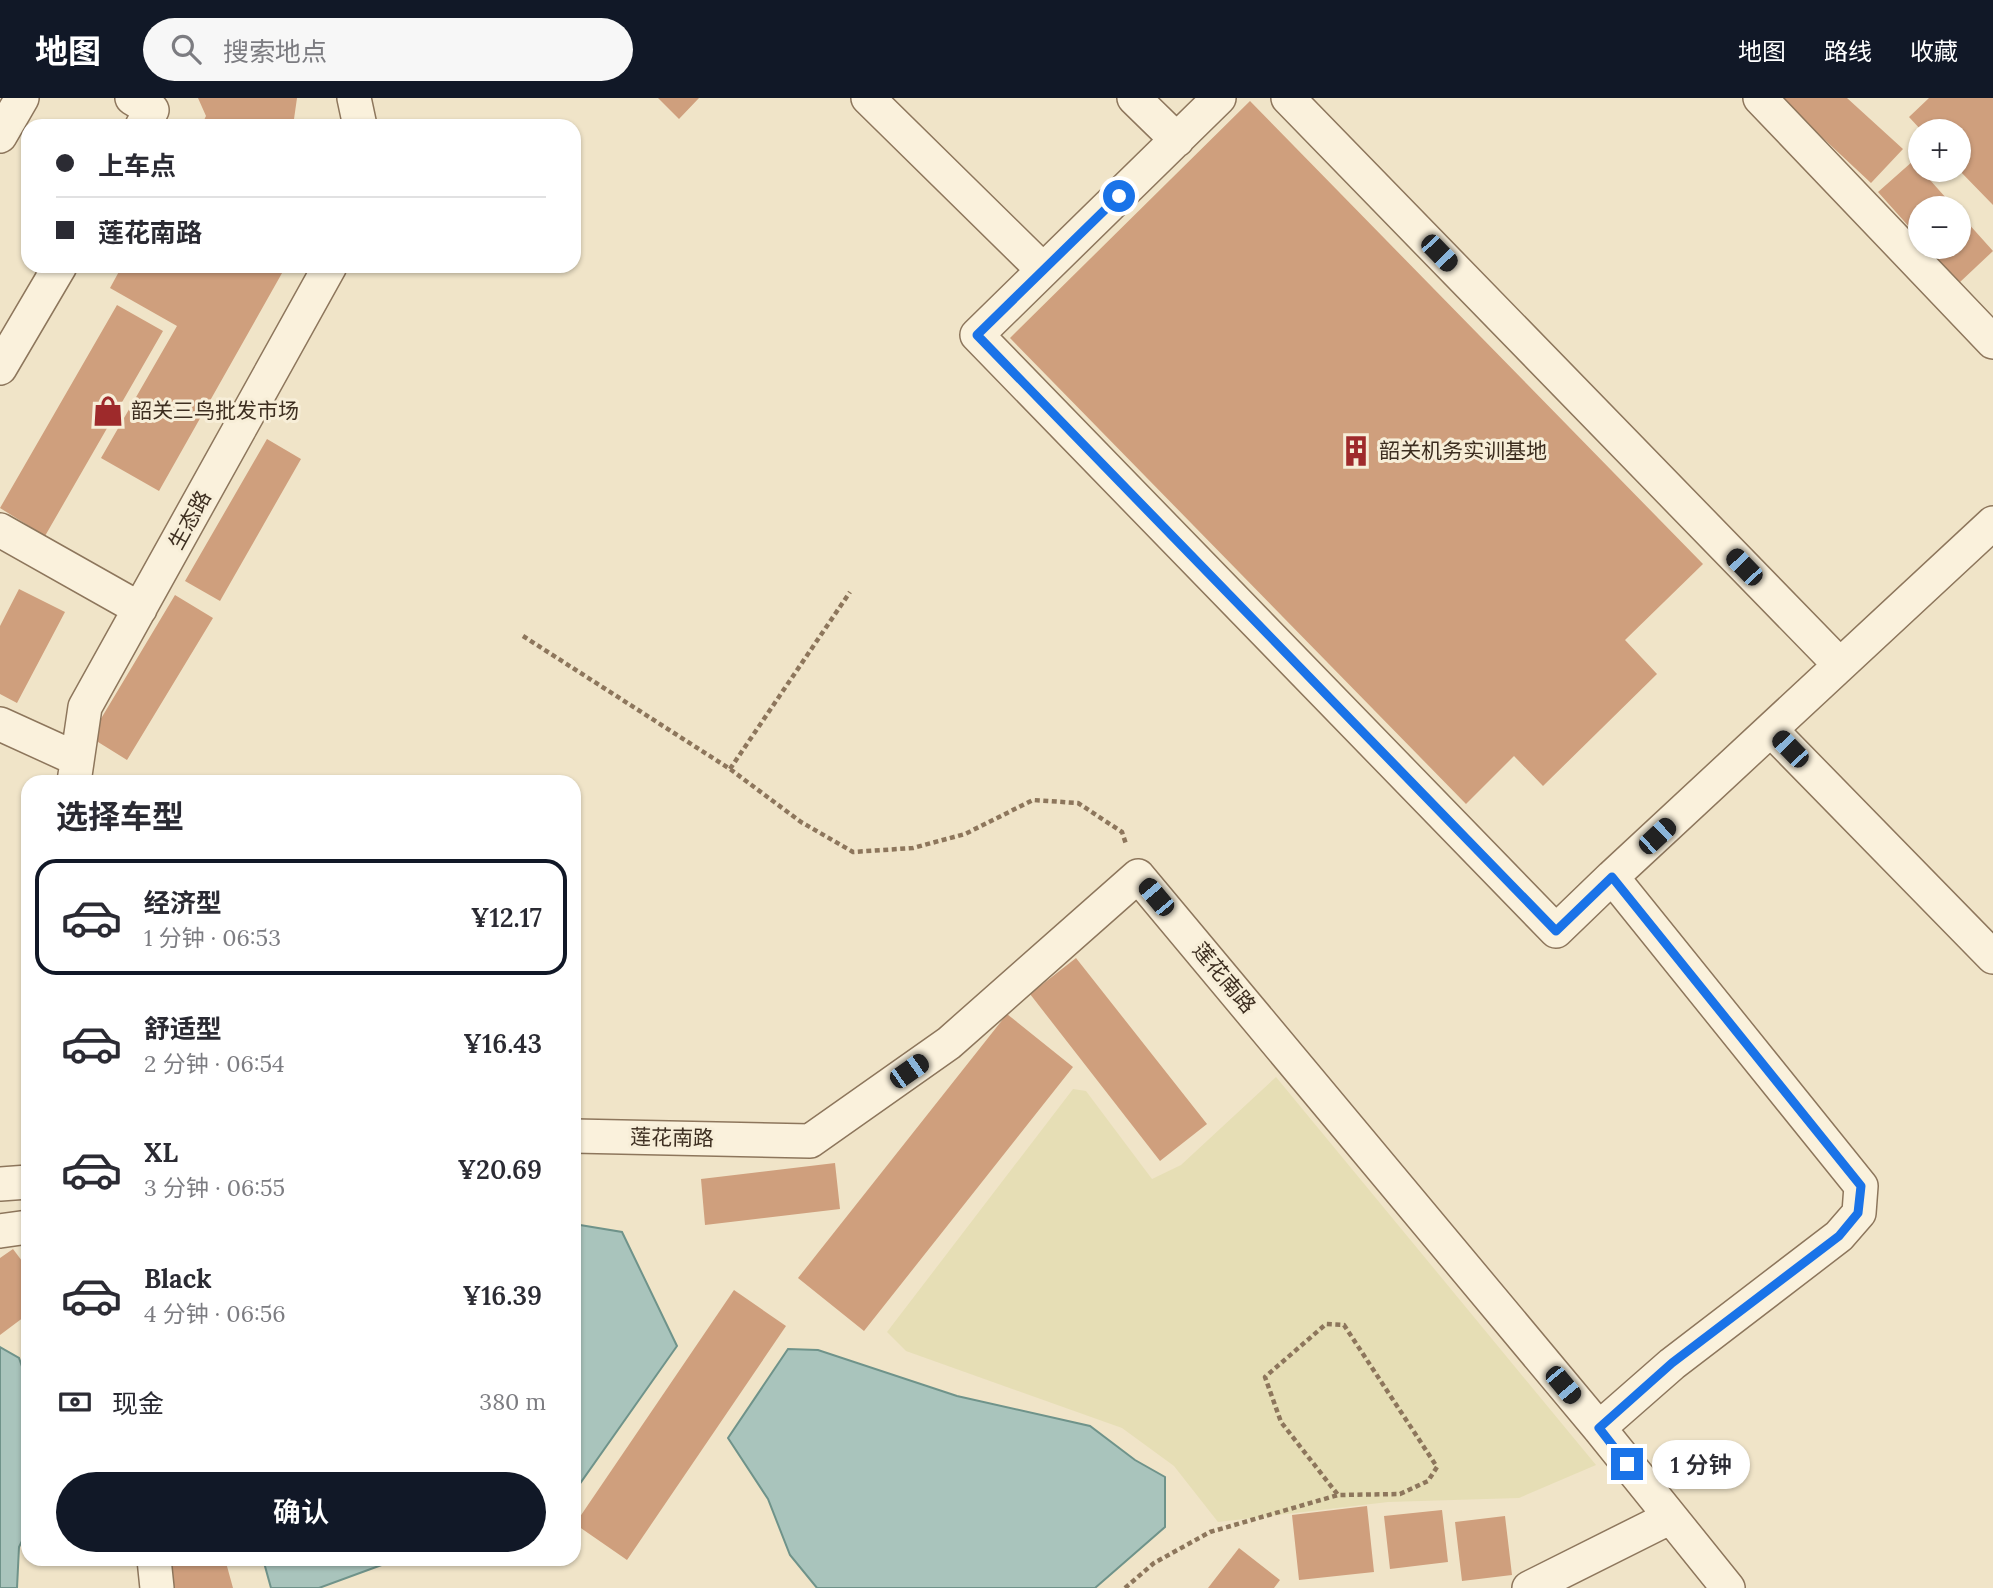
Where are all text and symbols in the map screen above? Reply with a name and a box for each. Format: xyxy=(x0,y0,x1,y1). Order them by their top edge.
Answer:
search box xyxy=(143,18,633,81)
text: 地图 xyxy=(35,30,101,72)
icon: search xyxy=(167,30,205,68)
text: 搜索地点 xyxy=(223,35,327,68)
text: 地图 xyxy=(1738,36,1786,67)
text: 路线 xyxy=(1824,36,1872,67)
text: 收藏 xyxy=(1910,36,1958,67)
map controls xyxy=(1908,119,1971,259)
button: + xyxy=(1908,119,1971,182)
text: 上车点 xyxy=(98,149,176,182)
route start xyxy=(1103,180,1135,212)
button: − xyxy=(1908,196,1971,259)
text: 莲花南路 xyxy=(98,216,202,249)
car xyxy=(1417,231,1462,275)
shop icon: 韶关三鸟批发市场 xyxy=(91,394,125,428)
place label: 韶关三鸟批发市场 xyxy=(131,397,299,424)
building icon: 韶关机务实训基地 xyxy=(1339,434,1373,468)
place label: 韶关机务实训基地 xyxy=(1379,437,1547,464)
street label: 生态路 xyxy=(162,486,217,554)
car xyxy=(1722,545,1767,589)
car xyxy=(1768,727,1813,771)
text: 选择车型 xyxy=(56,796,184,837)
car xyxy=(1635,814,1680,858)
car xyxy=(1135,874,1178,920)
icon: car xyxy=(60,886,123,949)
text: 经济型 xyxy=(144,886,222,919)
text: ¥12.17 xyxy=(471,901,542,934)
text: 1 分钟 · 06:53 xyxy=(144,923,281,952)
street label: 莲花南路 xyxy=(1187,937,1262,1019)
icon: car xyxy=(60,1012,123,1075)
text: 舒适型 xyxy=(144,1012,222,1045)
text: ¥16.43 xyxy=(463,1027,542,1060)
text: 2 分钟 · 06:54 xyxy=(144,1049,285,1078)
car xyxy=(886,1050,933,1092)
street label: 莲花南路 xyxy=(630,1123,714,1152)
text: XL xyxy=(144,1136,178,1169)
icon: car xyxy=(60,1138,123,1201)
text: ¥20.69 xyxy=(457,1153,542,1186)
text: 3 分钟 · 06:55 xyxy=(144,1173,285,1202)
text: Black xyxy=(144,1262,212,1295)
icon: car xyxy=(60,1264,123,1327)
text: ¥16.39 xyxy=(463,1279,542,1312)
text: 4 分钟 · 06:56 xyxy=(144,1299,286,1328)
car xyxy=(1542,1362,1585,1408)
icon: cash xyxy=(56,1383,94,1421)
text: 现金 xyxy=(112,1387,164,1420)
text: 380 m xyxy=(479,1387,546,1416)
callout: 1 分钟 xyxy=(1652,1440,1750,1488)
route end xyxy=(1611,1448,1643,1480)
text: 1 分钟 xyxy=(1670,1450,1732,1479)
button: 确认 xyxy=(56,1472,546,1552)

